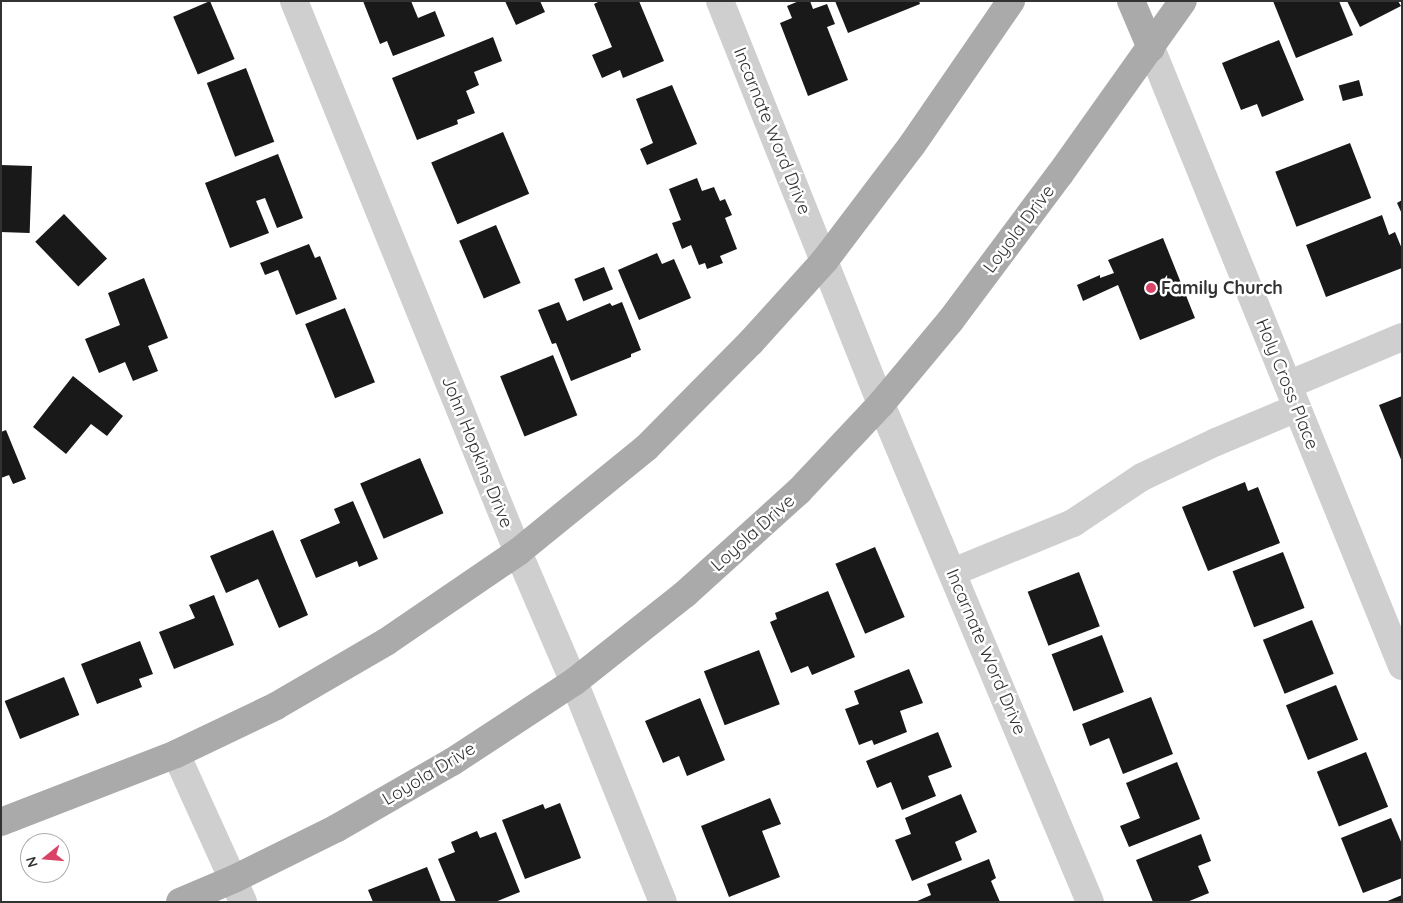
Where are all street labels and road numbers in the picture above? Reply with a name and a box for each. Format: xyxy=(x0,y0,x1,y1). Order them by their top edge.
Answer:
street label: Incarnate Word Drive xyxy=(729,44,815,218)
street label: Loyola Drive xyxy=(979,181,1059,277)
street label: Holy Cross Place xyxy=(1251,315,1323,453)
street label: John Hopkins Drive xyxy=(437,373,517,531)
street label: Loyola Drive xyxy=(707,490,799,576)
street label: Incarnate Word Drive xyxy=(941,566,1031,738)
street label: Loyola Drive xyxy=(379,738,479,810)

